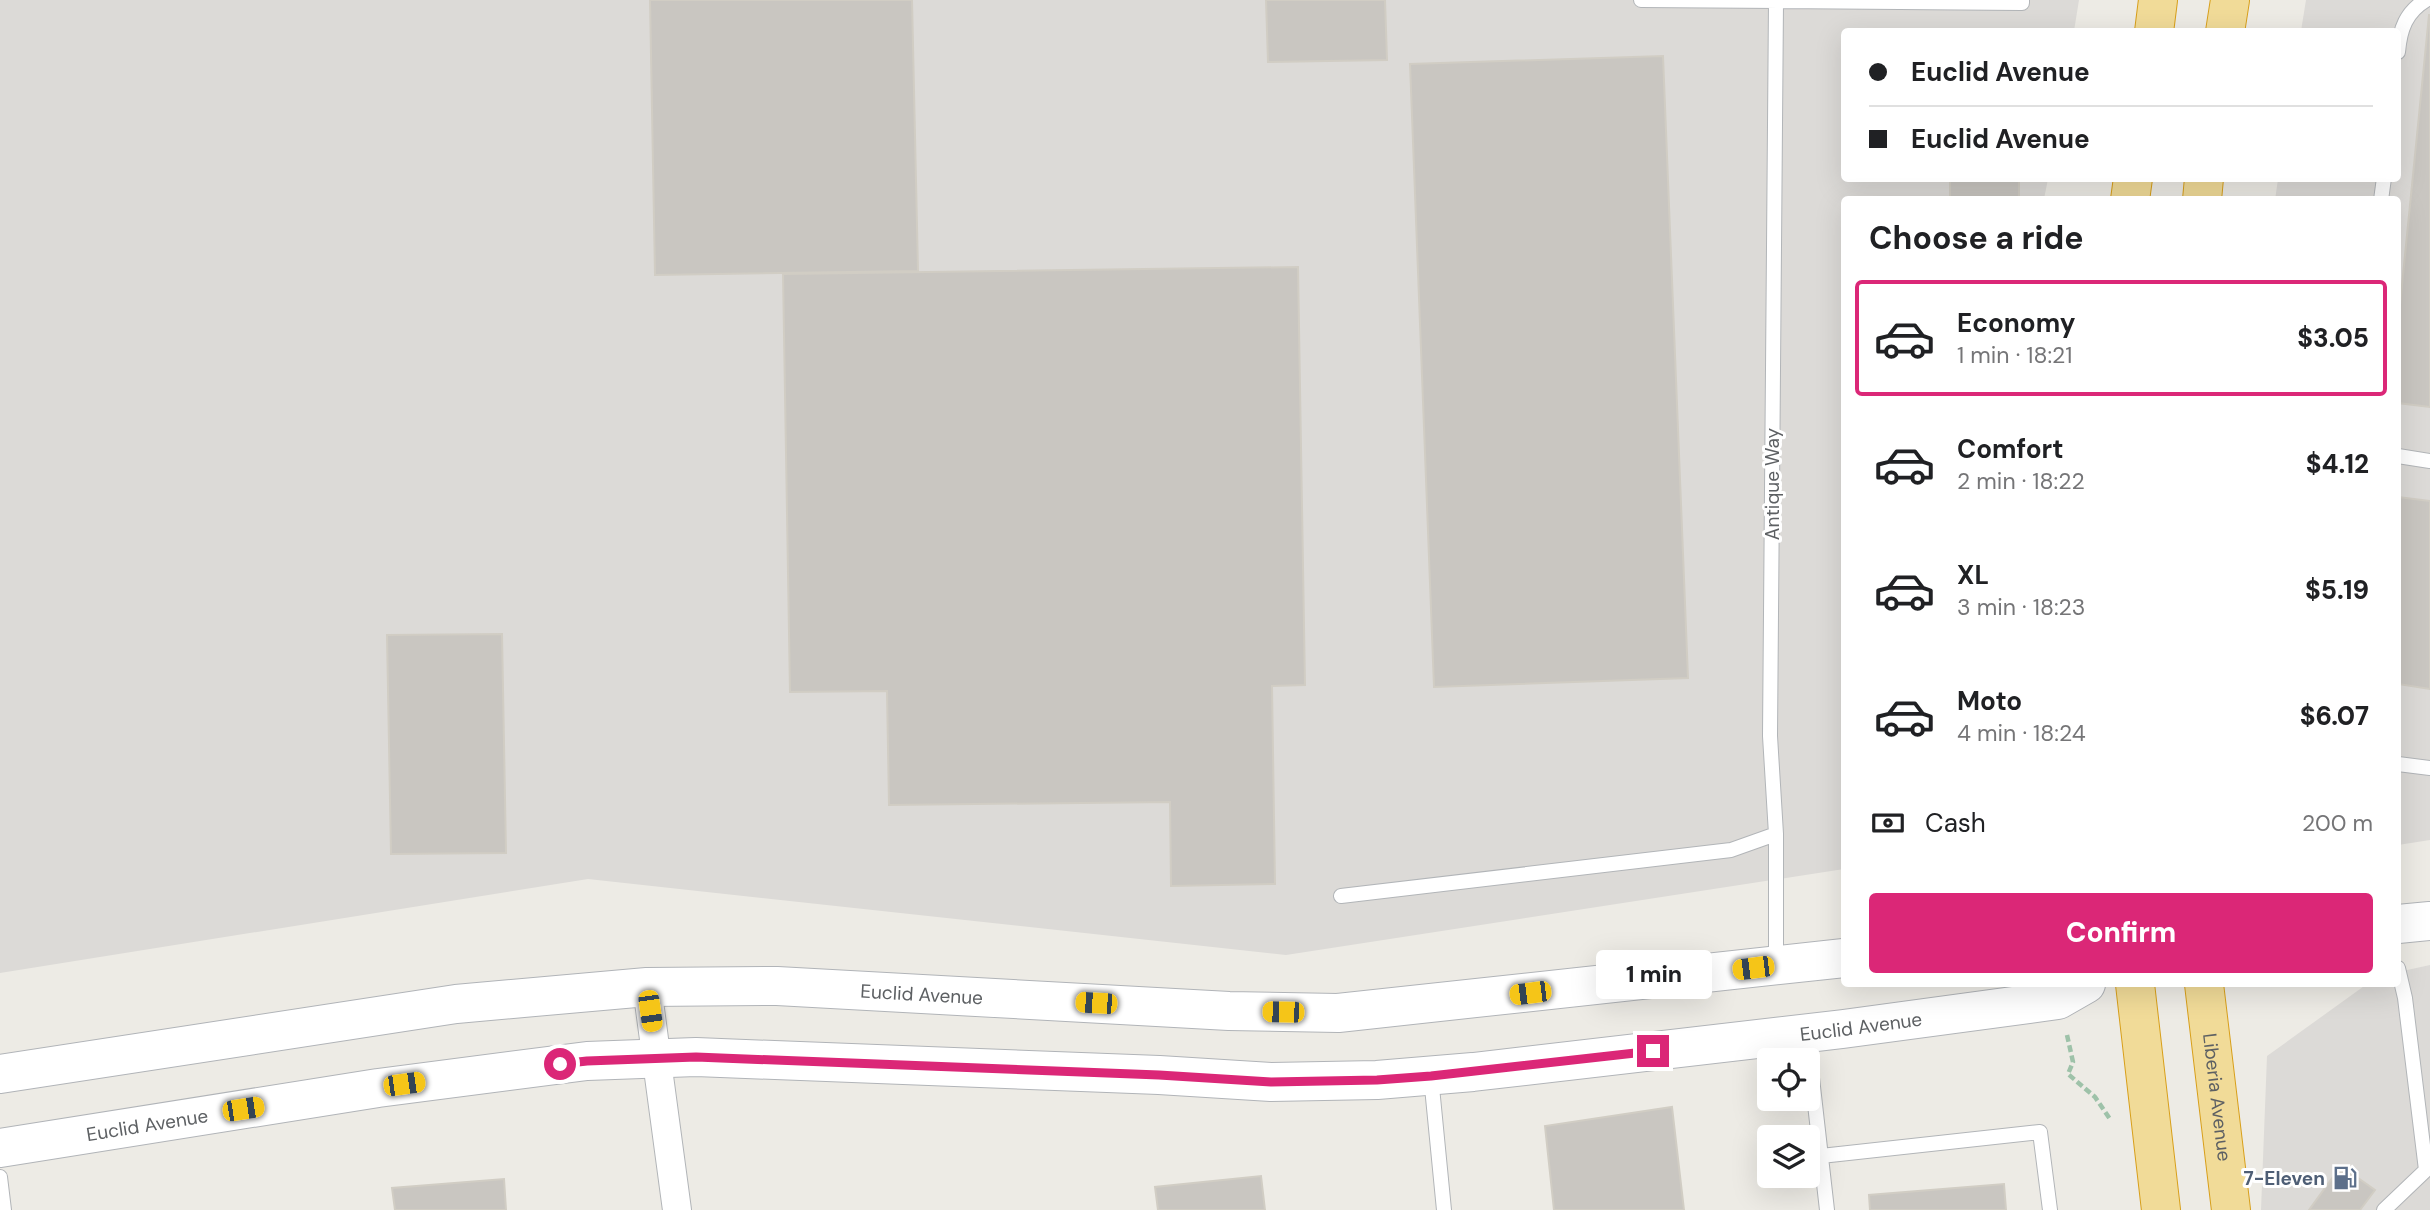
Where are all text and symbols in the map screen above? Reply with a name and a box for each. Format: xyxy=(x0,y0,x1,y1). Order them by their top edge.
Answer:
text: Euclid Avenue xyxy=(1911,55,2090,89)
text: Euclid Avenue xyxy=(1911,122,2090,156)
text: Choose a ride xyxy=(1869,217,2084,259)
text: Economy xyxy=(1957,306,2075,340)
icon: car xyxy=(1873,307,1936,370)
text: $3.05 xyxy=(2297,321,2369,355)
text: 1 min · 18:21 xyxy=(1957,340,2073,370)
street label: Antique Way xyxy=(1760,427,1785,540)
text: Comfort xyxy=(1957,432,2063,466)
icon: car xyxy=(1873,433,1936,496)
text: $4.12 xyxy=(2306,447,2369,481)
text: 2 min · 18:22 xyxy=(1957,466,2085,496)
text: XL xyxy=(1957,558,1989,592)
icon: car xyxy=(1873,559,1936,622)
text: $5.19 xyxy=(2305,573,2369,607)
text: 3 min · 18:23 xyxy=(1957,592,2085,622)
text: Moto xyxy=(1957,684,2022,718)
icon: car xyxy=(1873,685,1936,748)
text: $6.07 xyxy=(2300,699,2369,733)
text: 4 min · 18:24 xyxy=(1957,718,2086,748)
icon: cash xyxy=(1869,804,1907,842)
text: Cash xyxy=(1925,806,1986,840)
text: 200 m xyxy=(2302,808,2373,838)
button: Confirm xyxy=(1869,893,2373,973)
callout: 1 min xyxy=(1595,950,1711,998)
car xyxy=(1731,955,1776,981)
text: 1 min xyxy=(1626,959,1682,989)
street label: Euclid Avenue xyxy=(860,978,984,1010)
car xyxy=(1508,980,1553,1006)
car xyxy=(637,989,664,1033)
car xyxy=(1075,991,1118,1015)
car xyxy=(1262,1001,1305,1023)
street label: Euclid Avenue xyxy=(1798,1006,1923,1046)
street label: Liberia Avenue xyxy=(2197,1032,2238,1163)
route end xyxy=(1637,1035,1669,1067)
route start xyxy=(544,1048,576,1080)
map controls xyxy=(1757,1048,1820,1188)
button: locate xyxy=(1757,1048,1820,1111)
car xyxy=(382,1071,427,1097)
car xyxy=(221,1095,266,1123)
street label: Euclid Avenue xyxy=(85,1103,210,1147)
button: layers xyxy=(1757,1125,1820,1188)
fuel station icon: 7-Eleven xyxy=(2331,1164,2359,1192)
place label: 7-Eleven xyxy=(2243,1166,2325,1191)

